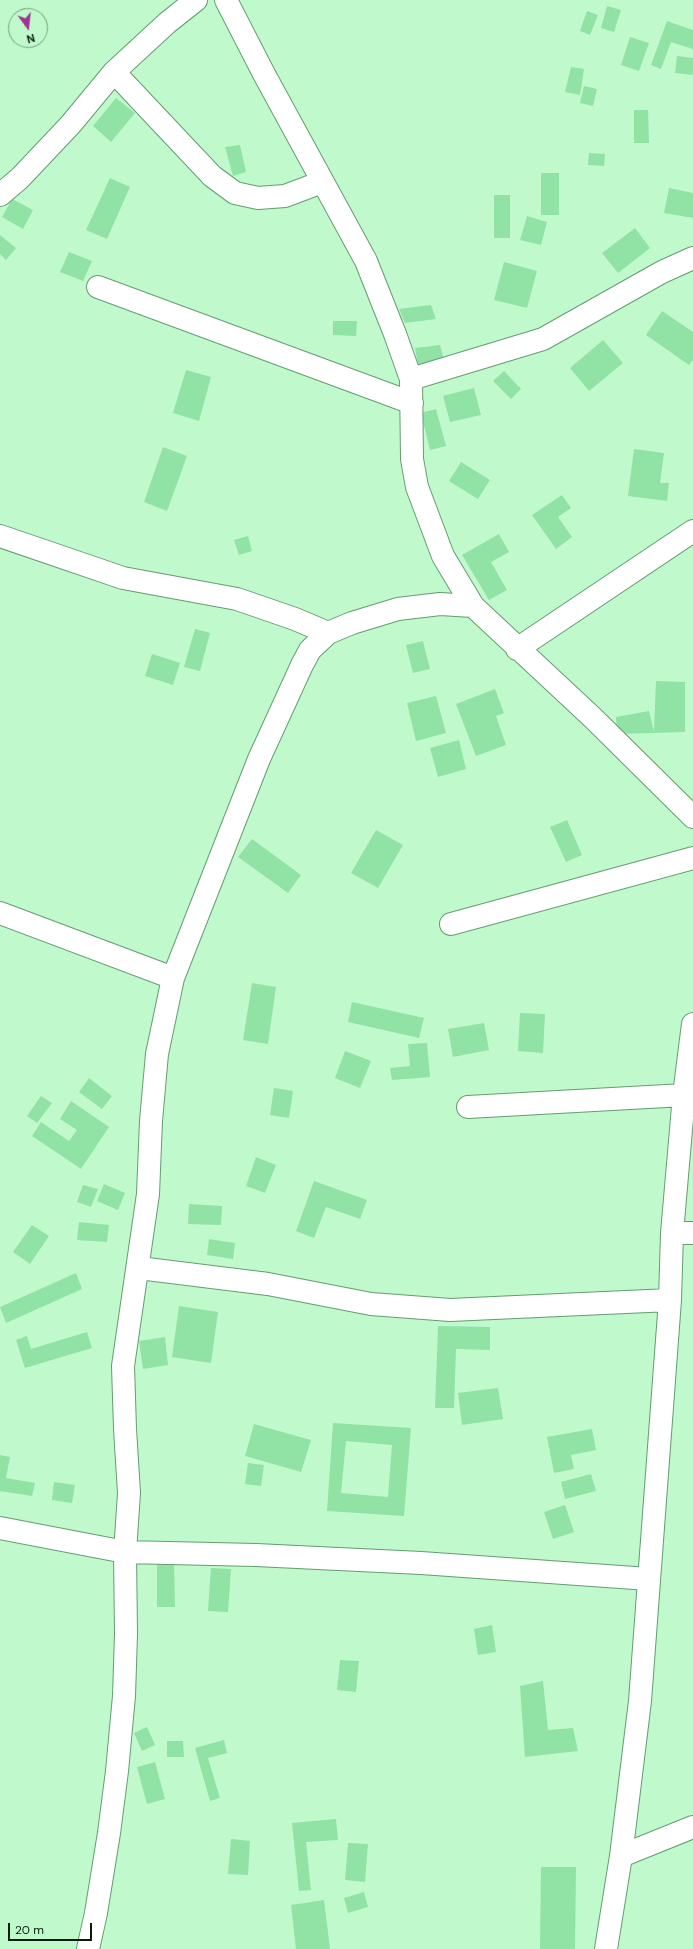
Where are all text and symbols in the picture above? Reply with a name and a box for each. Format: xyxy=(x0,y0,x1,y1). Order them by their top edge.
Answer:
north arrow xyxy=(8,8,48,48)
text: N xyxy=(25,31,37,46)
scale bar xyxy=(10,1915,94,1941)
text: 20 m xyxy=(15,1922,44,1938)

